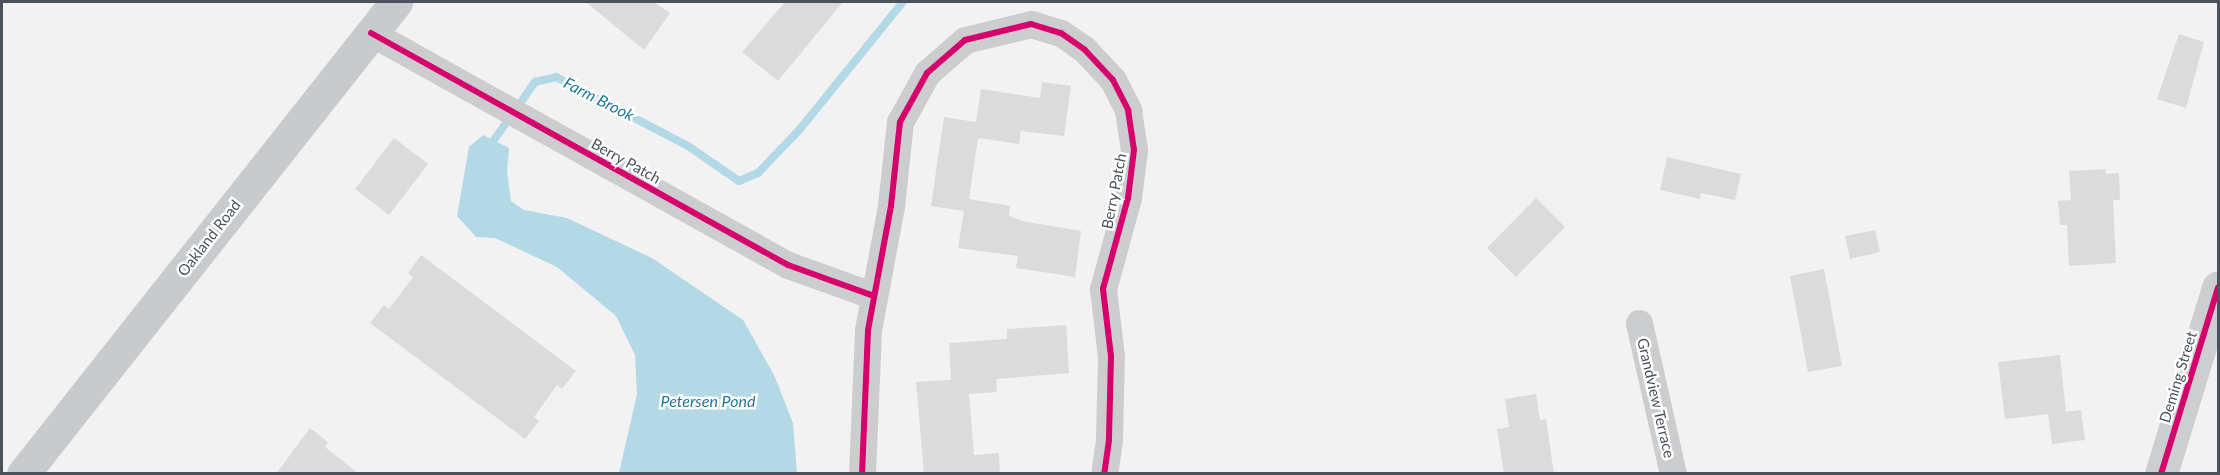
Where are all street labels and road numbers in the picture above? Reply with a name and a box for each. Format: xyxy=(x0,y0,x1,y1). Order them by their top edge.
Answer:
street label: Berry Patch xyxy=(588,134,664,188)
street label: Berry Patch xyxy=(1098,151,1130,231)
street label: Oakland Road xyxy=(174,196,244,280)
street label: Deming Street xyxy=(2156,329,2200,425)
street label: Grandview Terrace xyxy=(1633,336,1679,460)

